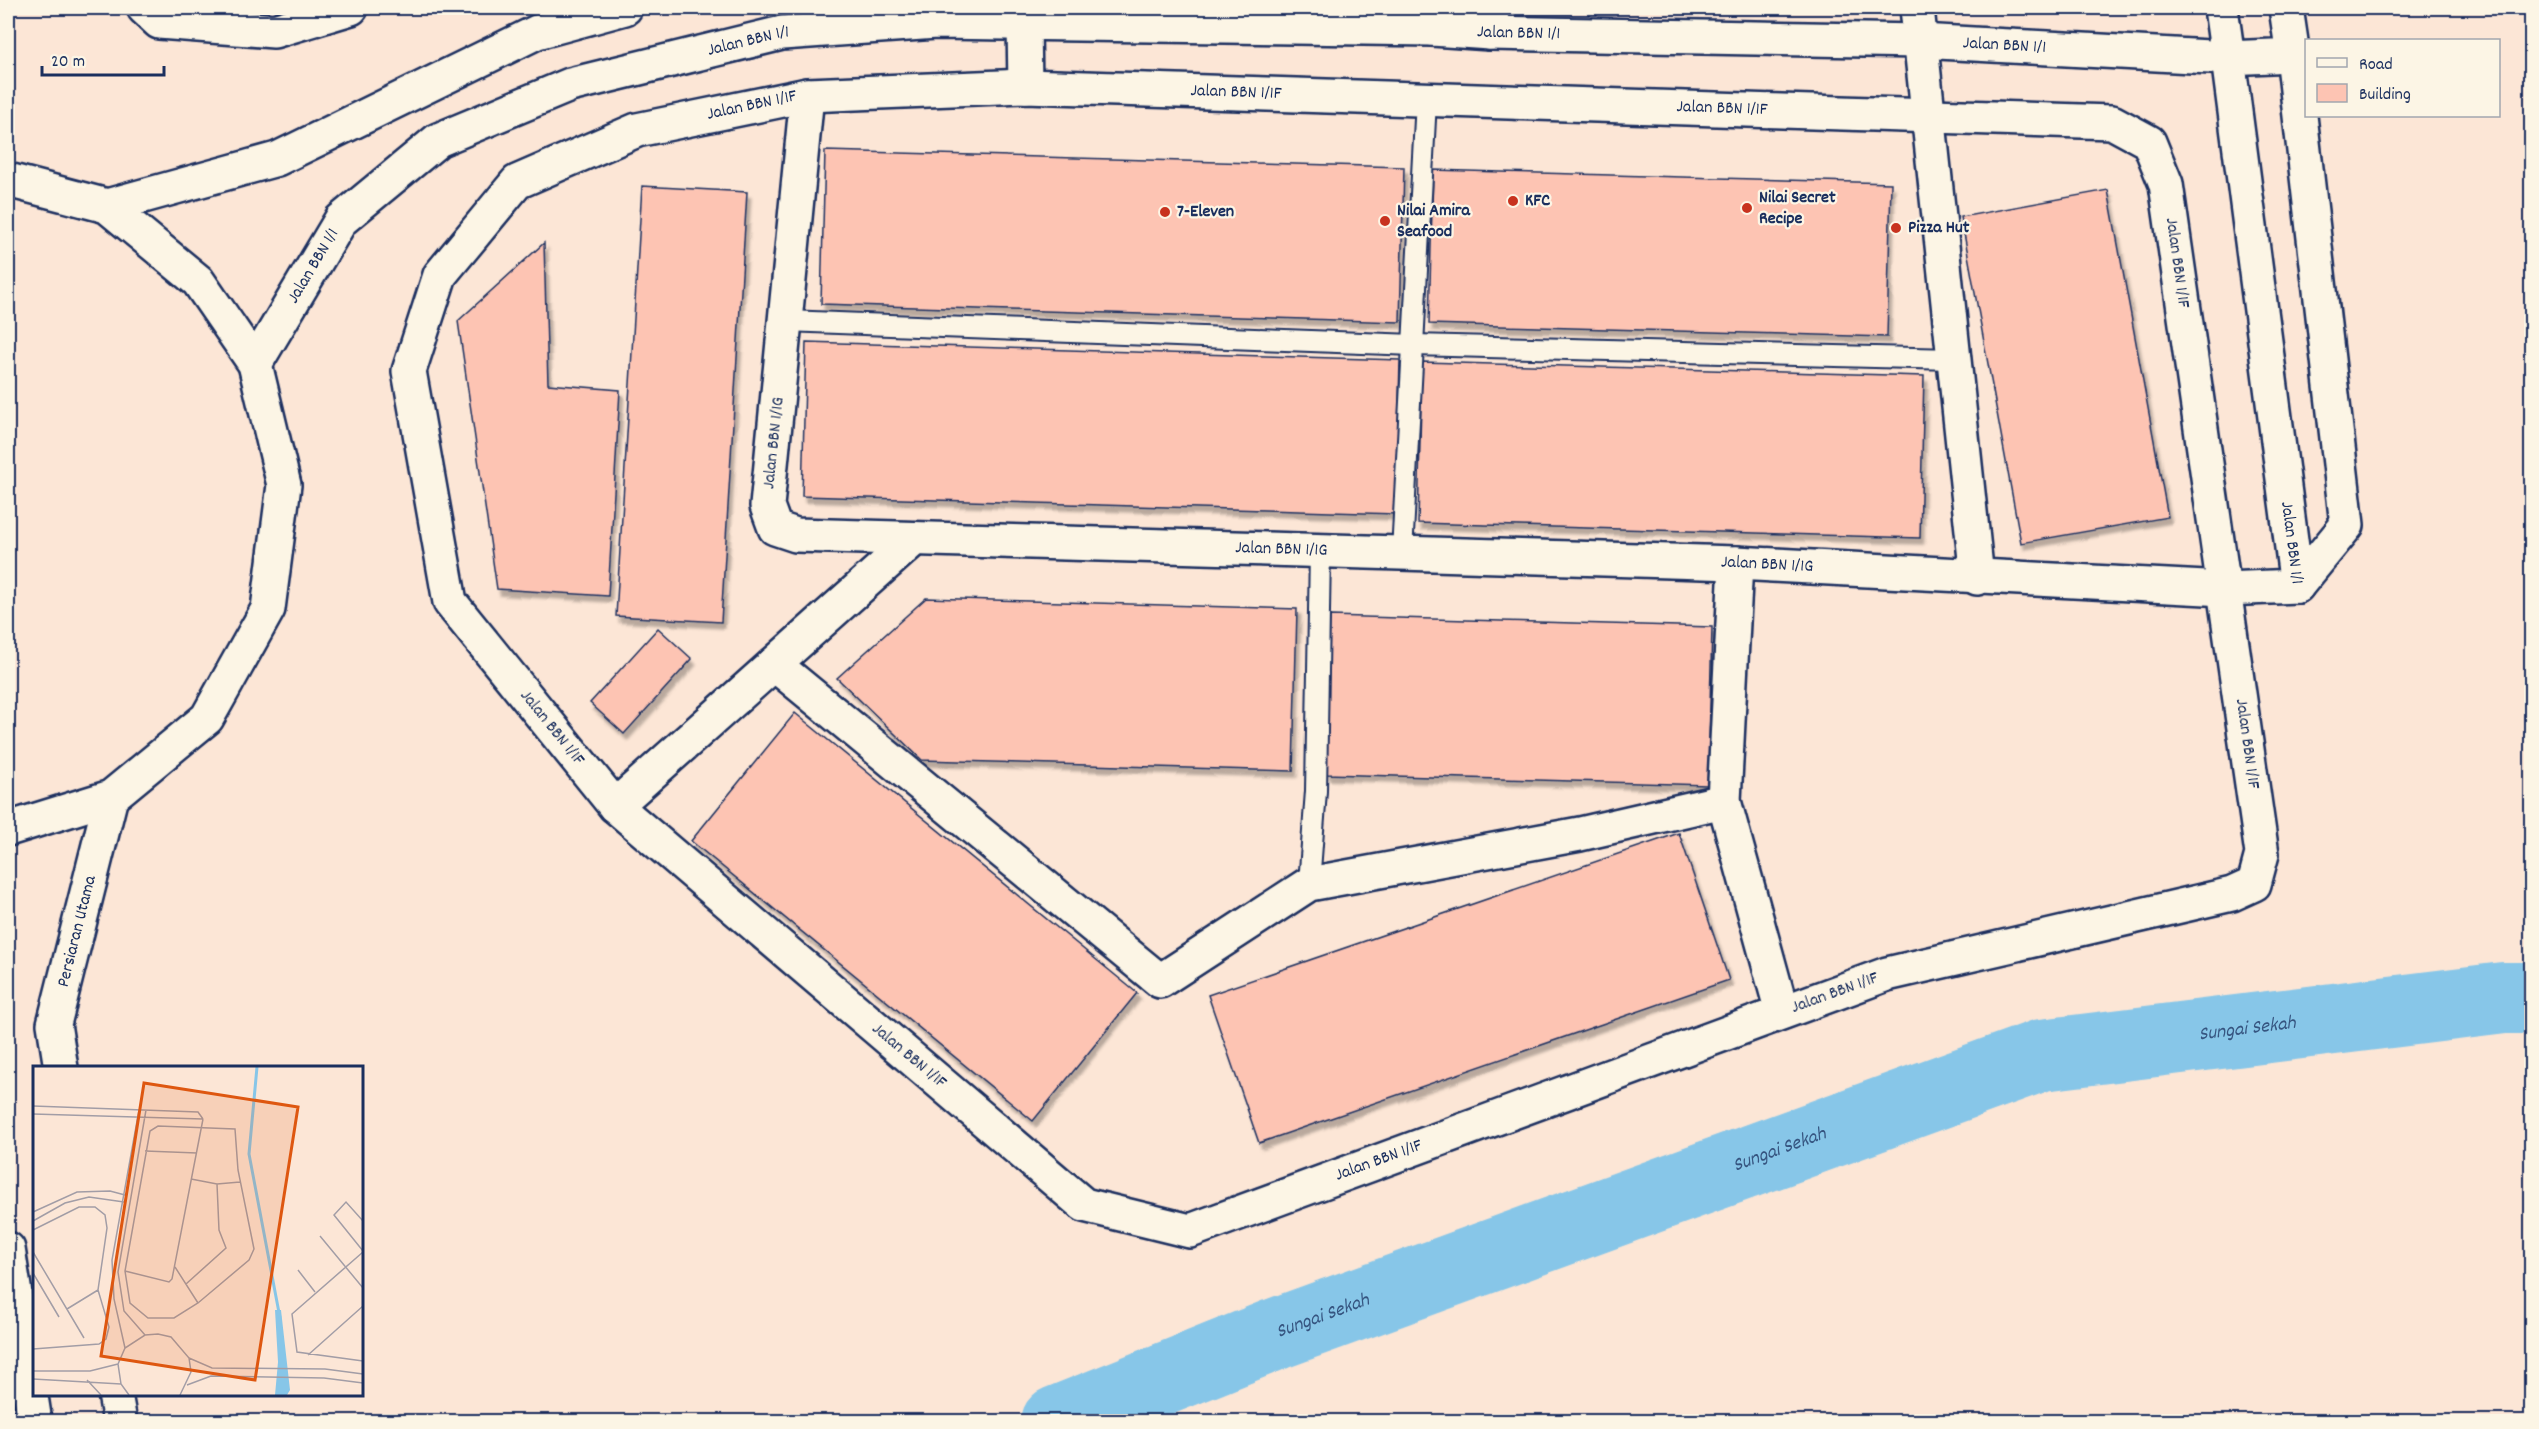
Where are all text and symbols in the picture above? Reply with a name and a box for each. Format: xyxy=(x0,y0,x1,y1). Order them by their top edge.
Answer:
street label: Jalan BBN 1/1 xyxy=(705,20,790,63)
street label: Jalan BBN 1/1 xyxy=(1476,20,1561,47)
street label: Jalan BBN 1/1 xyxy=(1962,31,2047,60)
scale bar xyxy=(42,39,164,77)
legend xyxy=(2305,39,2500,117)
text: 20 m xyxy=(51,50,85,75)
text: Road xyxy=(2359,53,2393,78)
street label: Jalan BBN 1/1F xyxy=(1190,79,1282,107)
text: Building xyxy=(2359,83,2411,108)
street label: Jalan BBN 1/1F xyxy=(705,84,799,128)
street label: Jalan BBN 1/1F xyxy=(1676,95,1768,123)
place label: Nilai Secret Recipe xyxy=(1759,186,1836,232)
place label: KFC xyxy=(1525,189,1550,214)
marker: KFC xyxy=(1506,194,1520,208)
place label: Nilai Amira Seafood xyxy=(1397,199,1470,245)
place label: 7-Eleven xyxy=(1177,200,1234,225)
marker: Nilai Secret Recipe xyxy=(1740,201,1754,215)
marker: 7-Eleven xyxy=(1158,205,1172,219)
marker: Nilai Amira Seafood xyxy=(1378,214,1392,228)
place label: Pizza Hut xyxy=(1908,216,1970,241)
street label: Jalan BBN 1/1F xyxy=(2158,216,2196,310)
marker: Pizza Hut xyxy=(1889,221,1903,235)
street label: Jalan BBN 1/1 xyxy=(281,224,346,308)
street label: Jalan BBN 1/1G xyxy=(757,396,791,490)
street label: Jalan BBN 1/1 xyxy=(2274,500,2309,586)
street label: Jalan BBN 1/1G xyxy=(1235,536,1328,563)
street label: Jalan BBN 1/1G xyxy=(1720,550,1814,580)
street label: Jalan BBN 1/1F xyxy=(514,685,590,771)
street label: Jalan BBN 1/1F xyxy=(2228,697,2266,791)
street label: Persiaran Utama xyxy=(51,872,103,990)
street label: Jalan BBN 1/1F xyxy=(1788,966,1882,1020)
water label: Sungai Sekah xyxy=(2197,1010,2298,1050)
street label: Jalan BBN 1/1F xyxy=(866,1017,952,1095)
inset map xyxy=(33,1066,363,1396)
water label: Sungai Sekah xyxy=(1729,1120,1831,1180)
street label: Jalan BBN 1/1F xyxy=(1332,1134,1426,1188)
water label: Sungai Sekah xyxy=(1272,1287,1374,1347)

